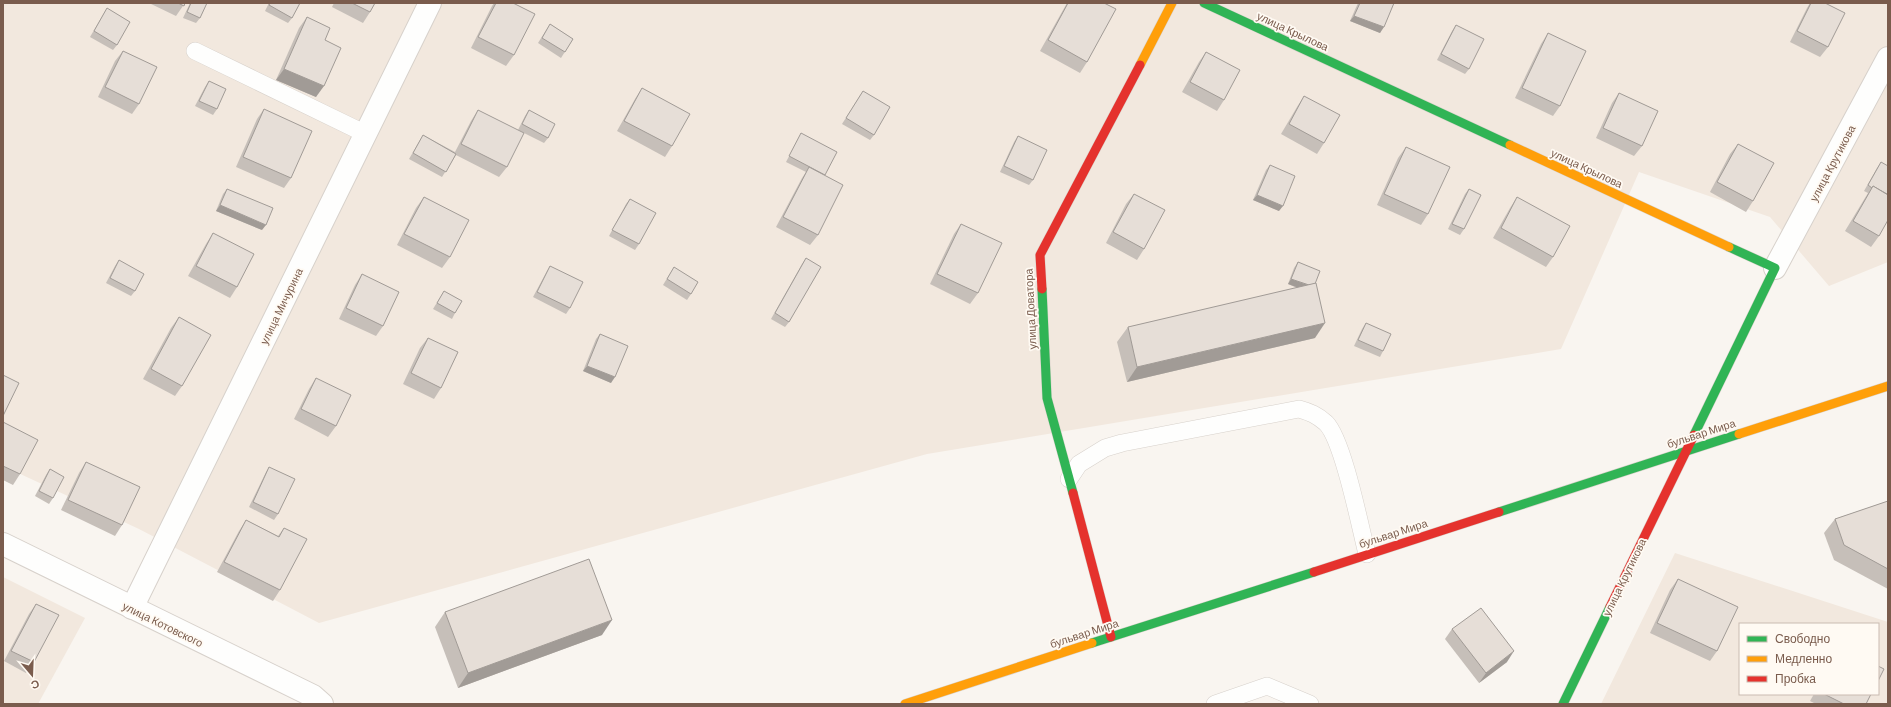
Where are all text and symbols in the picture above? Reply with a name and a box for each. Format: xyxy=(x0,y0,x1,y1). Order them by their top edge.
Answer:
street label: улица Крылова xyxy=(1255,9,1332,54)
street label: улица Крутикова xyxy=(1806,122,1858,203)
street label: улица Крылова xyxy=(1549,146,1626,191)
street label: улица Мичурина xyxy=(257,265,305,346)
street label: улица Доватора xyxy=(1021,267,1039,350)
street label: бульвар Мира xyxy=(1665,416,1738,450)
street label: бульвар Мира xyxy=(1357,516,1430,550)
street label: улица Крутикова xyxy=(1600,535,1649,618)
street label: улица Котовского xyxy=(121,599,205,649)
street label: бульвар Мира xyxy=(1048,616,1121,650)
legend xyxy=(1739,623,1879,695)
text: Свободно xyxy=(1775,631,1830,646)
text: Медленно xyxy=(1775,651,1832,666)
north arrow xyxy=(12,655,52,695)
text: Пробка xyxy=(1775,671,1816,686)
text: С xyxy=(29,677,41,692)

